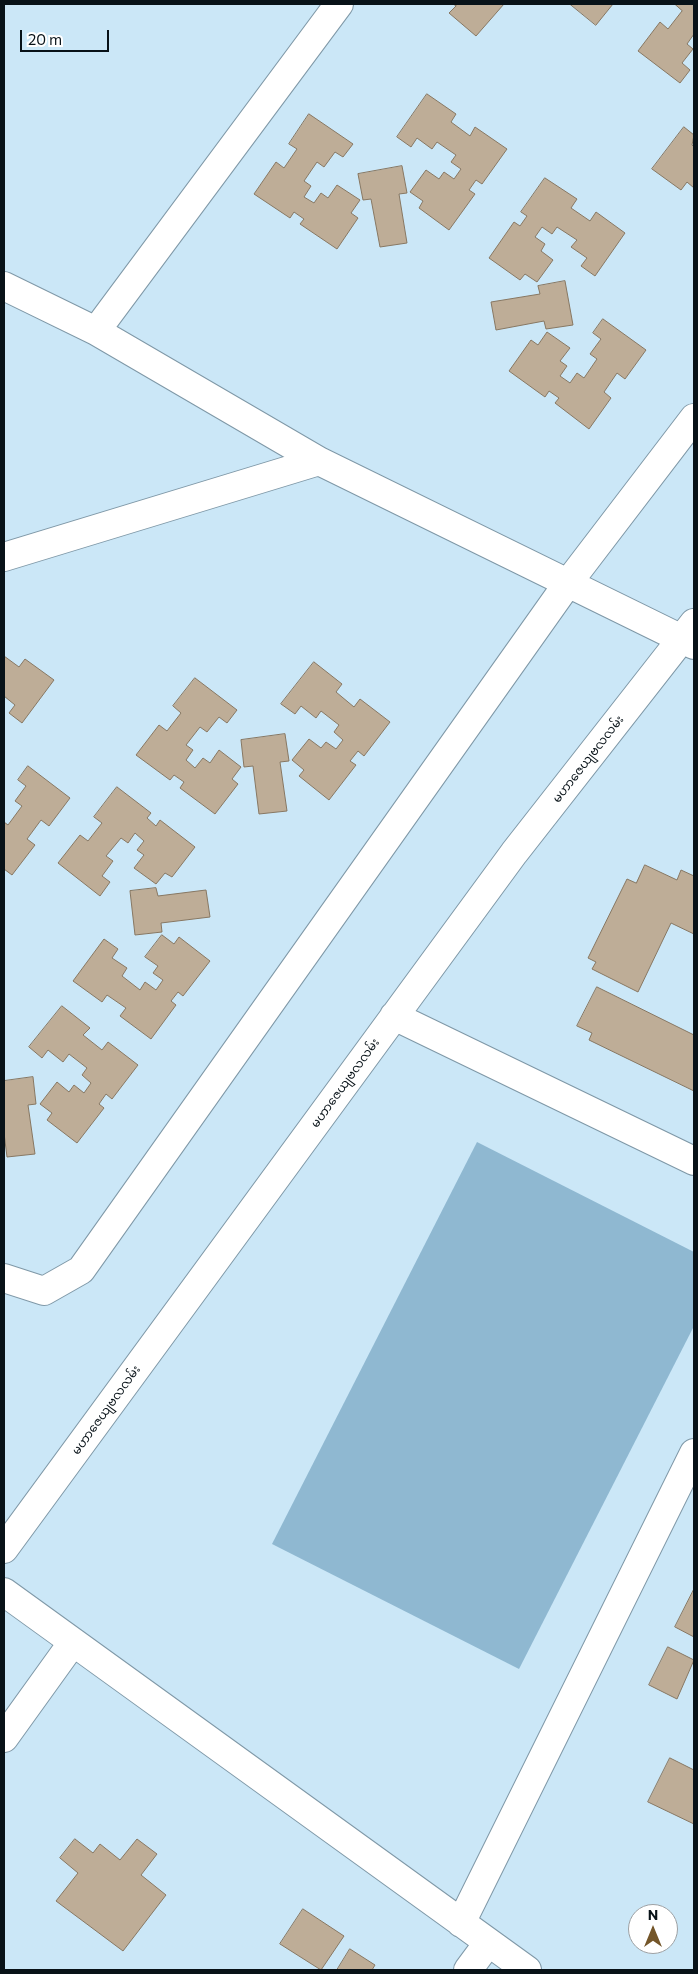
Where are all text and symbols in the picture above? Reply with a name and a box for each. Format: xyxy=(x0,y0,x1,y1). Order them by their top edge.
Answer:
scale bar xyxy=(22,20,111,52)
text: 20 m xyxy=(28,30,62,48)
street label: မဟာဇေယျဗလလမ်း xyxy=(549,713,627,805)
street label: မဟာဇေယျဗလလမ်း xyxy=(308,1036,382,1130)
street label: မဟာဇေယျဗလလမ်း xyxy=(69,1363,143,1457)
north arrow xyxy=(628,1904,678,1954)
text: N xyxy=(648,1906,658,1923)

